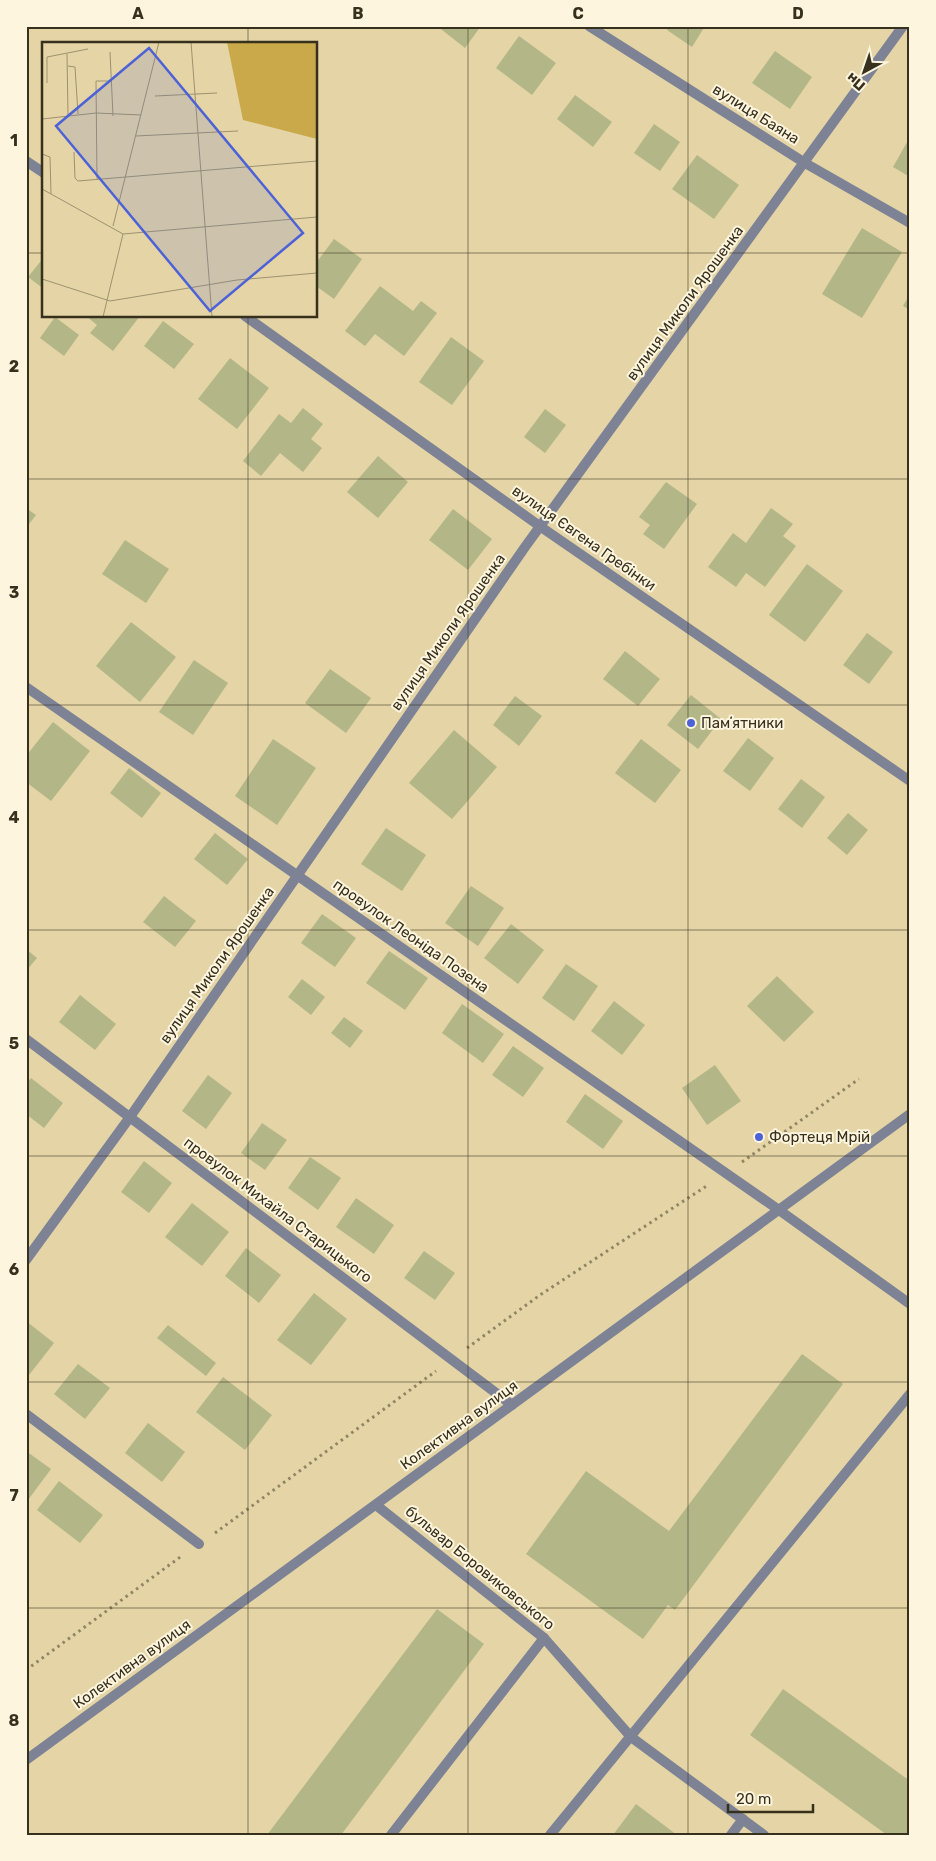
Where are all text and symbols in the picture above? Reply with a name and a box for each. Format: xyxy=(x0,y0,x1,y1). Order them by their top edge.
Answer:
text: A xyxy=(132,4,144,23)
text: B xyxy=(352,4,364,23)
text: C xyxy=(572,4,584,23)
text: D xyxy=(792,4,804,23)
inset map xyxy=(42,42,318,318)
north arrow xyxy=(838,48,888,98)
text: Пн xyxy=(843,69,869,94)
street label: вулиця Баяна xyxy=(709,80,803,148)
text: 1 xyxy=(10,131,18,150)
street label: вулиця Миколи Ярошенка xyxy=(623,222,747,384)
text: 2 xyxy=(9,357,19,376)
street label: вулиця Євгена Гребінки xyxy=(509,481,659,595)
street label: вулиця Миколи Ярошенка xyxy=(387,550,509,714)
text: 3 xyxy=(9,583,19,602)
place label: Памʼятники xyxy=(701,714,783,732)
marker: Памʼятники xyxy=(685,717,697,729)
text: 4 xyxy=(9,808,20,827)
street label: провулок Леоніда Позена xyxy=(330,875,492,997)
street label: вулиця Миколи Ярошенка xyxy=(156,883,278,1047)
text: 5 xyxy=(9,1034,19,1053)
place label: Фортеця Мрій xyxy=(769,1128,870,1146)
marker: Фортеця Мрій xyxy=(753,1131,765,1143)
street label: провулок Михайла Старицького xyxy=(180,1133,376,1287)
text: 6 xyxy=(9,1260,19,1279)
street label: Колективна вулиця xyxy=(397,1376,521,1474)
text: 7 xyxy=(9,1486,19,1505)
street label: бульвар Боровиковського xyxy=(402,1502,558,1634)
street label: Колективна вулиця xyxy=(70,1615,194,1713)
text: 8 xyxy=(9,1711,20,1730)
scale bar xyxy=(728,1781,814,1813)
text: 20 m xyxy=(736,1790,771,1808)

